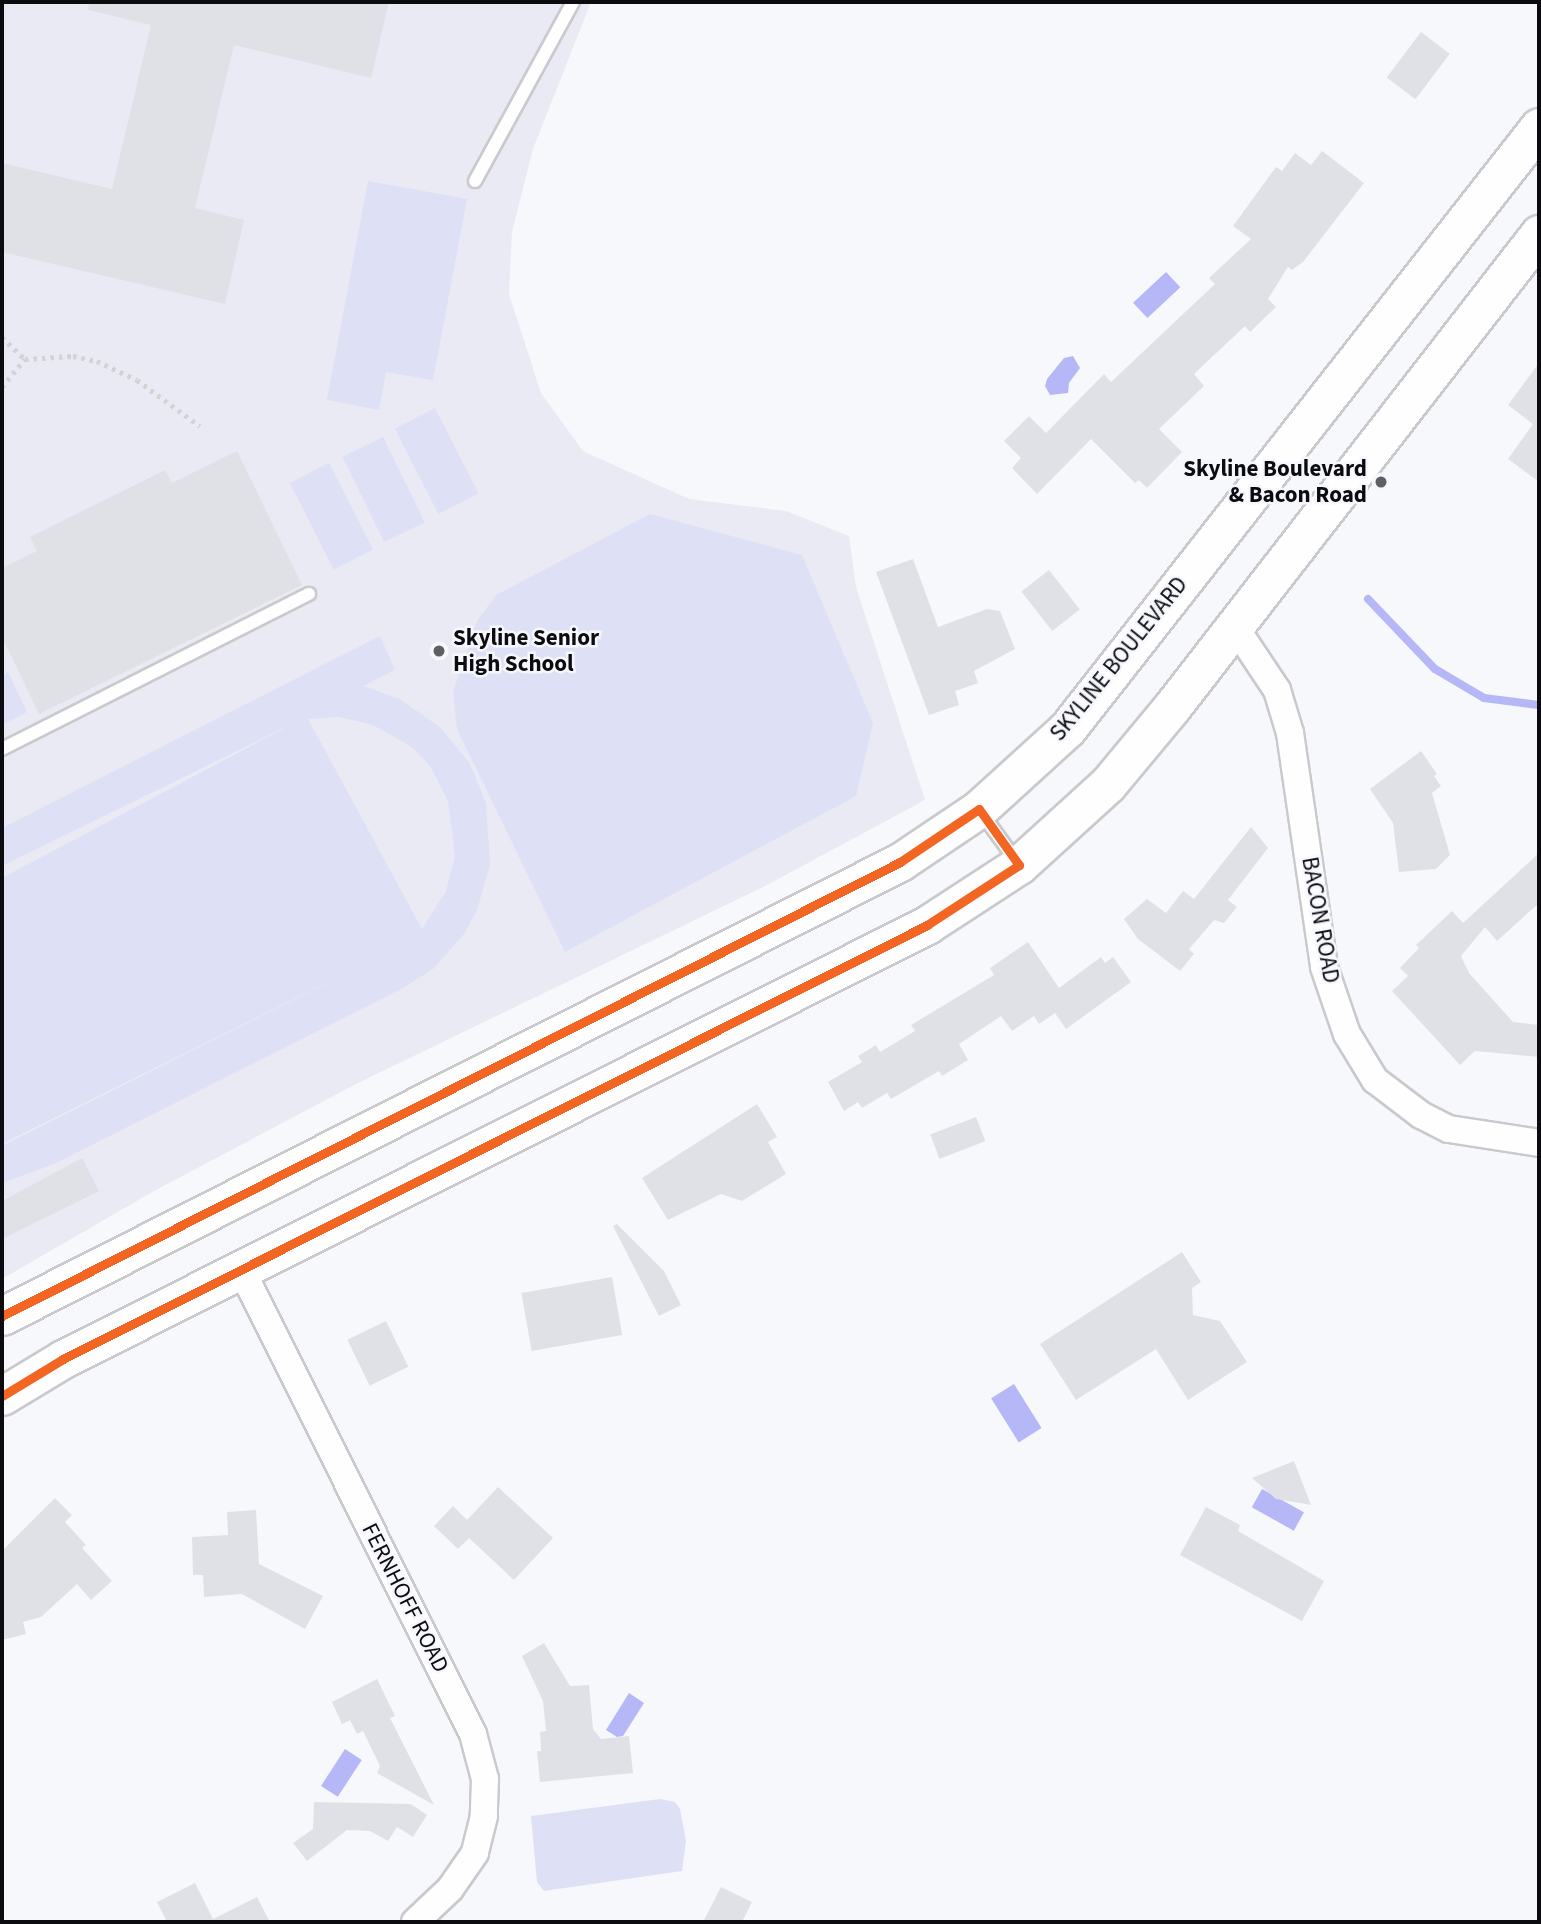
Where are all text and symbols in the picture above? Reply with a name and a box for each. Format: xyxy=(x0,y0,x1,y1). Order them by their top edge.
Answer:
place label: Skyline Boulevard & Bacon Road xyxy=(1183,455,1367,509)
marker: Skyline Boulevard & Bacon Road xyxy=(1373,474,1389,490)
street label: SKYLINE BOULEVARD xyxy=(1044,571,1194,747)
place label: Skyline Senior High School xyxy=(453,624,599,678)
marker: Skyline Senior High School xyxy=(431,643,447,659)
street label: BACON ROAD xyxy=(1295,855,1345,985)
street label: FERNHOFF ROAD xyxy=(356,1519,454,1677)

